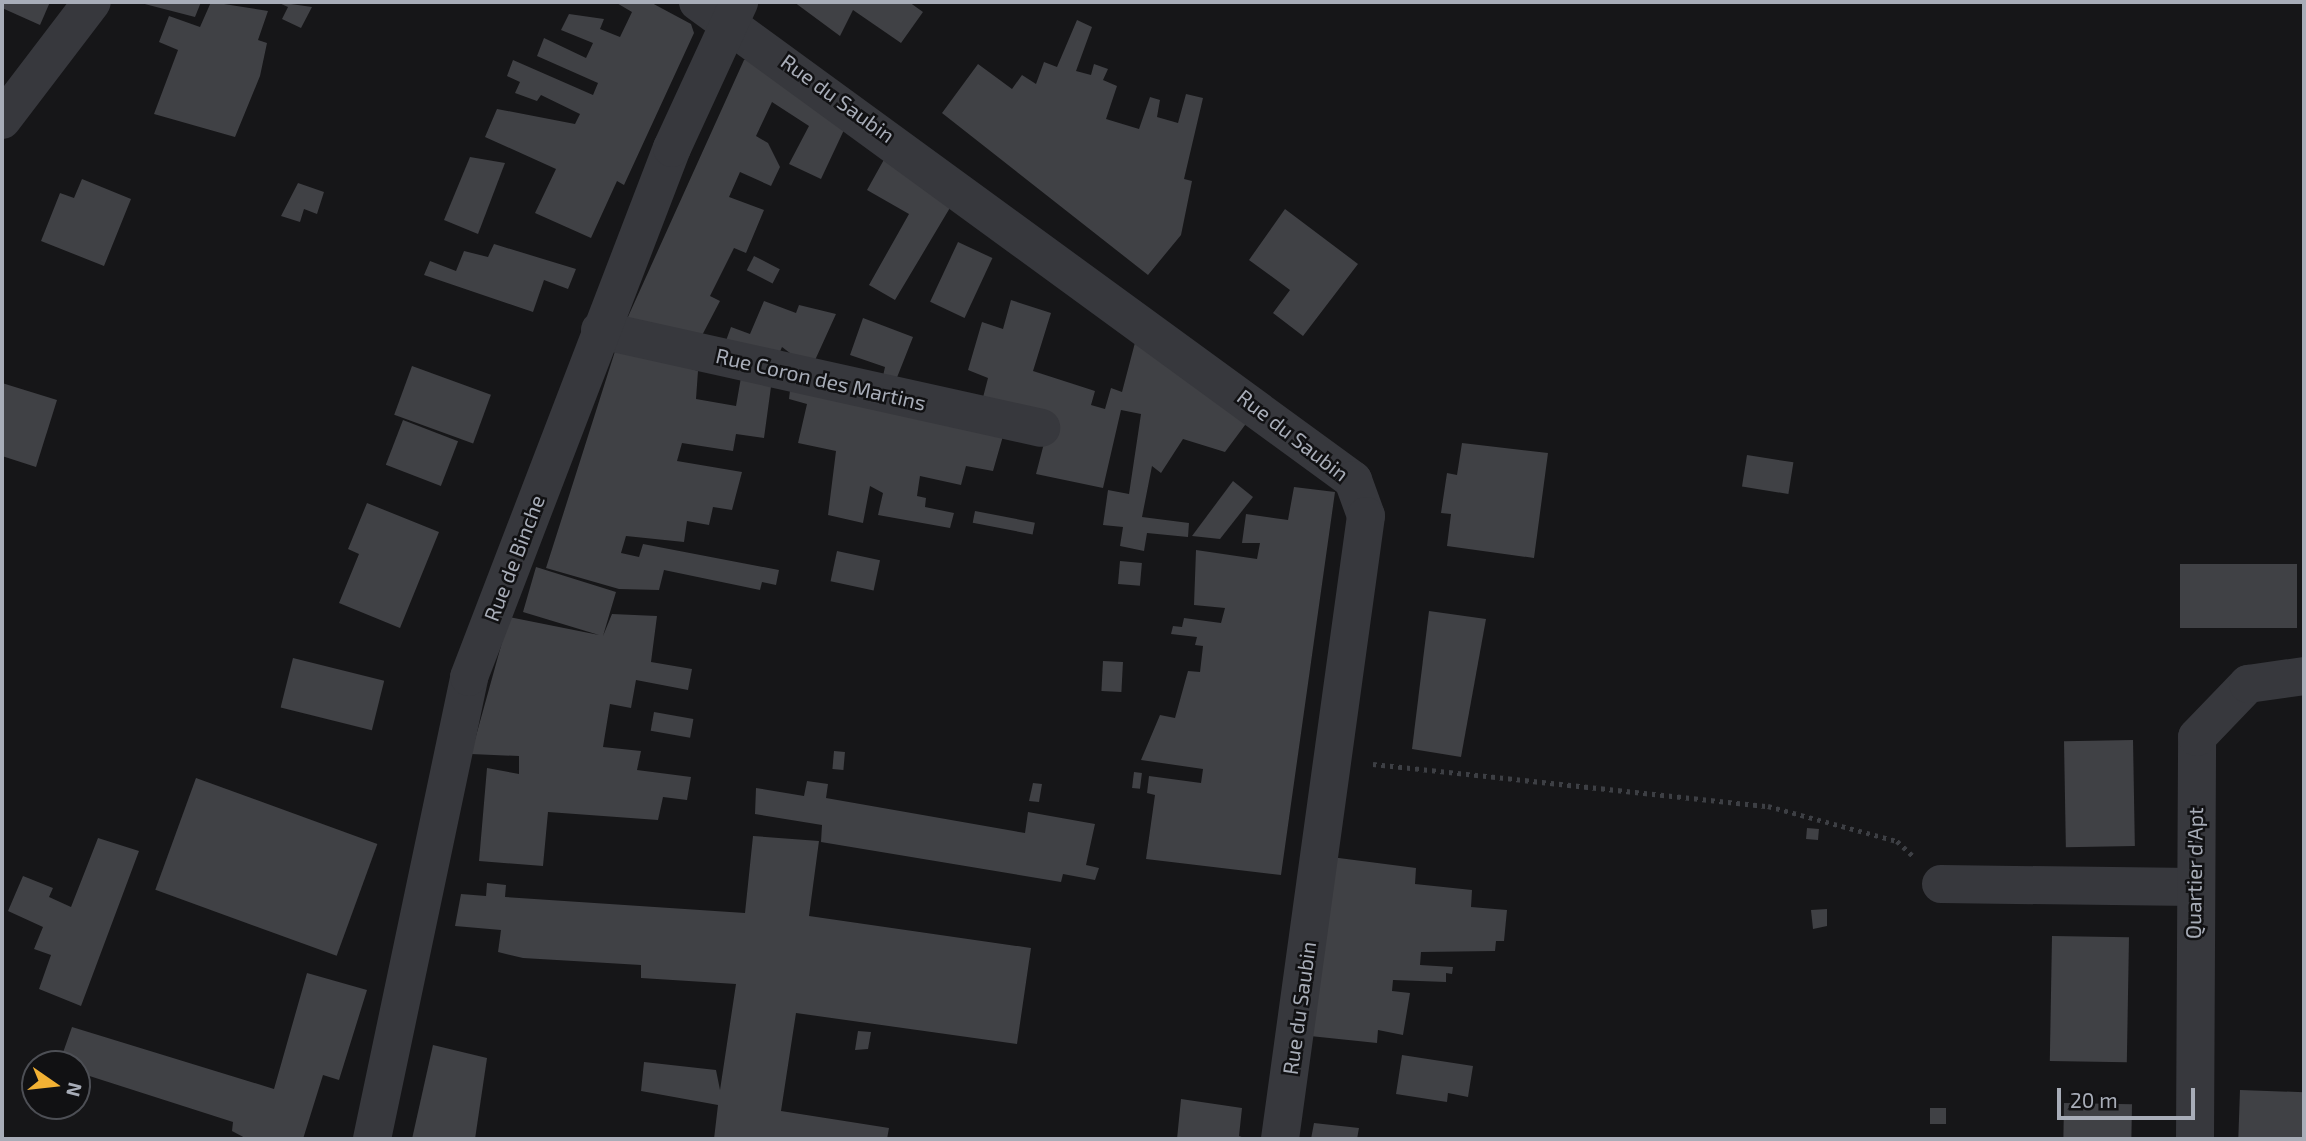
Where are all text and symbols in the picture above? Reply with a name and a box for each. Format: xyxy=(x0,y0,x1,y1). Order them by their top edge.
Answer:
street label: Rue du Saubin xyxy=(776,48,900,148)
street label: Rue Coron des Martins xyxy=(713,343,929,415)
street label: Rue du Saubin xyxy=(1232,384,1354,486)
street label: Rue de Binche xyxy=(478,491,550,625)
street label: Quartier d'Apt xyxy=(2180,807,2208,939)
street label: Rue du Saubin xyxy=(1277,940,1321,1076)
north arrow xyxy=(21,1050,91,1120)
scale bar xyxy=(2061,1074,2199,1118)
text: N xyxy=(62,1080,88,1099)
text: 20 m xyxy=(2070,1087,2118,1112)

